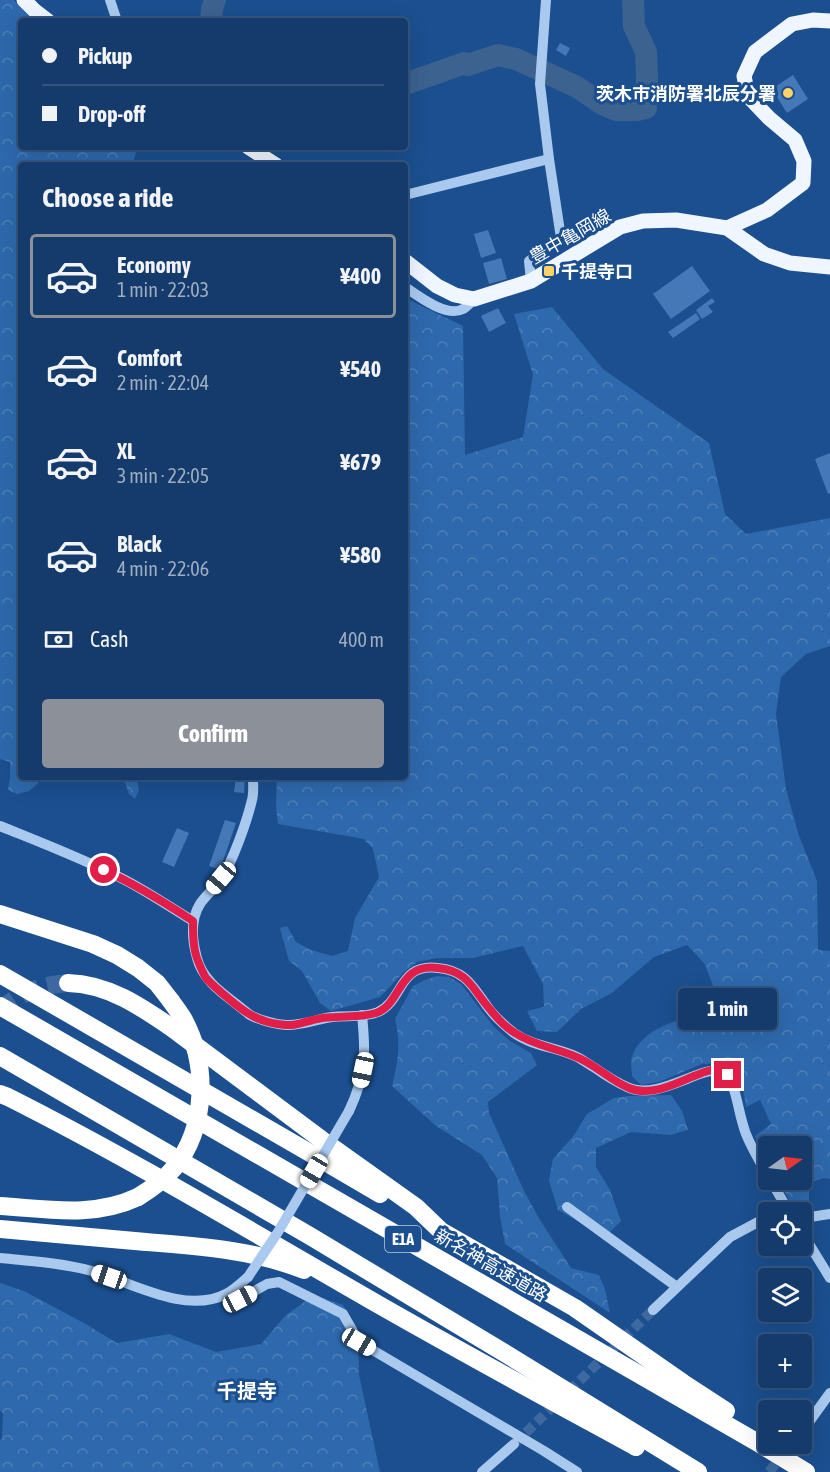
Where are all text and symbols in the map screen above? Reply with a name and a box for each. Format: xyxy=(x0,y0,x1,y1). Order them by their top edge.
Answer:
text: Pickup xyxy=(78,43,133,69)
place label: 茨木市消防署北辰分署 xyxy=(596,83,776,104)
marker: 茨木市消防署北辰分署 xyxy=(781,86,795,100)
text: Drop-off xyxy=(78,101,145,127)
text: Choose a ride xyxy=(42,182,174,213)
street label: 豊中亀岡線 xyxy=(526,204,614,268)
icon: car xyxy=(45,249,99,303)
text: Economy xyxy=(117,252,191,278)
place label: 千提寺口 xyxy=(561,261,633,282)
text: ¥400 xyxy=(340,263,381,289)
marker: 千提寺口 xyxy=(542,264,556,278)
text: 1 min · 22:03 xyxy=(117,278,209,301)
icon: car xyxy=(45,342,99,396)
text: Comfort xyxy=(117,345,182,371)
text: ¥540 xyxy=(340,356,381,382)
text: 2 min · 22:04 xyxy=(117,371,209,394)
icon: car xyxy=(45,435,99,489)
text: XL xyxy=(117,438,135,464)
text: ¥679 xyxy=(340,449,381,475)
text: 3 min · 22:05 xyxy=(117,464,209,487)
icon: car xyxy=(45,528,99,582)
text: Black xyxy=(117,531,161,557)
text: ¥580 xyxy=(340,542,381,568)
text: 4 min · 22:06 xyxy=(117,557,209,580)
icon: cash xyxy=(42,623,75,656)
text: Cash xyxy=(90,626,129,652)
text: 400 m xyxy=(339,628,384,651)
button: Confirm xyxy=(42,699,384,768)
route start xyxy=(90,856,117,883)
car xyxy=(203,858,239,898)
callout: 1 min xyxy=(678,988,777,1030)
text: 1 min xyxy=(707,997,748,1020)
car xyxy=(350,1051,376,1089)
route end xyxy=(714,1061,741,1088)
north arrow xyxy=(758,1136,812,1190)
map controls xyxy=(758,1136,812,1454)
car xyxy=(297,1151,331,1191)
button: locate xyxy=(758,1202,812,1256)
street label: 新名神高速道路 xyxy=(431,1224,551,1306)
road number: E1A xyxy=(385,1226,421,1252)
car xyxy=(89,1263,129,1291)
button: layers xyxy=(758,1268,812,1322)
car xyxy=(220,1283,260,1315)
car xyxy=(339,1325,379,1359)
button: + xyxy=(758,1334,812,1388)
district label: 千提寺 xyxy=(217,1379,277,1402)
button: − xyxy=(758,1400,812,1454)

